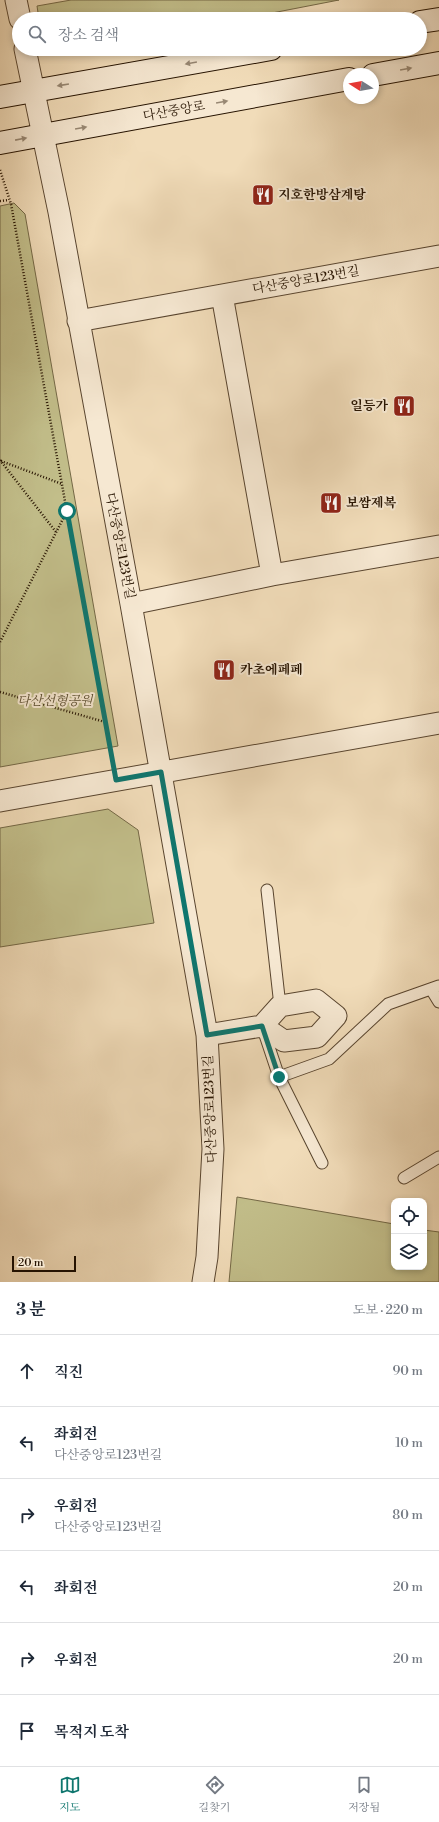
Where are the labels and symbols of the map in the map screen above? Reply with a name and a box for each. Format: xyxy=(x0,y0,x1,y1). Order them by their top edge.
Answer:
one-way arrow xyxy=(185,60,197,66)
one-way arrow xyxy=(400,66,412,72)
north arrow xyxy=(343,68,379,104)
one-way arrow xyxy=(57,82,69,88)
street label: 다산중앙로 xyxy=(142,98,207,124)
one-way arrow xyxy=(216,99,228,105)
one-way arrow xyxy=(75,125,87,131)
one-way arrow xyxy=(15,136,27,142)
restaurant icon: 지호한방삼계탕 xyxy=(250,182,276,208)
place label: 지호한방삼계탕 xyxy=(278,187,366,203)
street label: 다산중앙로123번길 xyxy=(251,263,361,297)
restaurant icon: 일등가 xyxy=(391,393,417,419)
place label: 일등가 xyxy=(350,398,388,414)
restaurant icon: 보쌈제복 xyxy=(318,490,344,516)
street label: 다산중앙로123번길 xyxy=(102,491,138,601)
place label: 보쌈제복 xyxy=(346,495,397,511)
route start xyxy=(58,502,76,520)
restaurant icon: 카초에페페 xyxy=(211,657,237,683)
place label: 카초에페페 xyxy=(240,662,303,678)
park label: 다산선형공원 xyxy=(17,693,94,709)
street label: 다산중앙로123번길 xyxy=(200,1055,220,1163)
route end xyxy=(270,1068,288,1086)
scale bar xyxy=(12,1254,76,1273)

